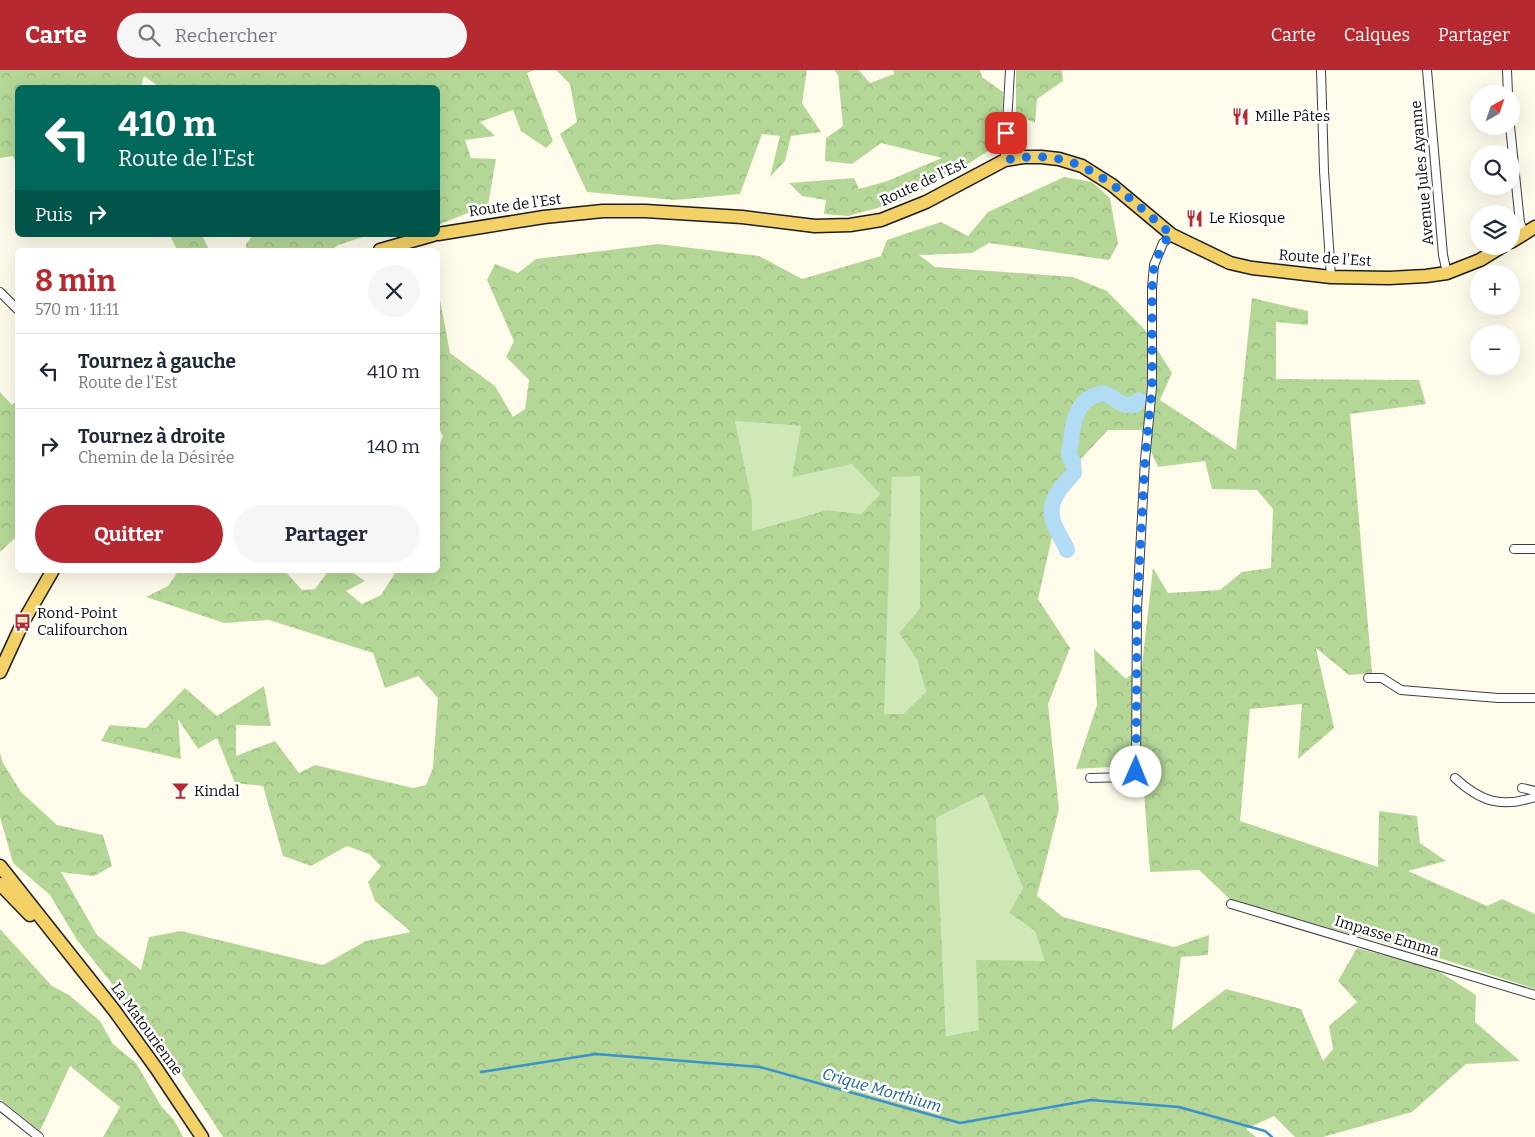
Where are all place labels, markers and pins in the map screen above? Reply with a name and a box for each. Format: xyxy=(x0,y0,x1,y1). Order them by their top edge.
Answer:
restaurant icon: Mille Pâtes xyxy=(1231,106,1251,126)
place label: Mille Pâtes xyxy=(1255,107,1330,125)
pin xyxy=(985,112,1027,154)
restaurant icon: Le Kiosque xyxy=(1185,208,1205,228)
place label: Le Kiosque xyxy=(1209,209,1285,227)
place label: Rond-Point Califourchon xyxy=(37,604,128,639)
bus stop icon: Rond-Point Califourchon xyxy=(13,612,33,632)
bar icon: Kindal xyxy=(170,781,190,801)
place label: Kindal xyxy=(194,782,240,800)

